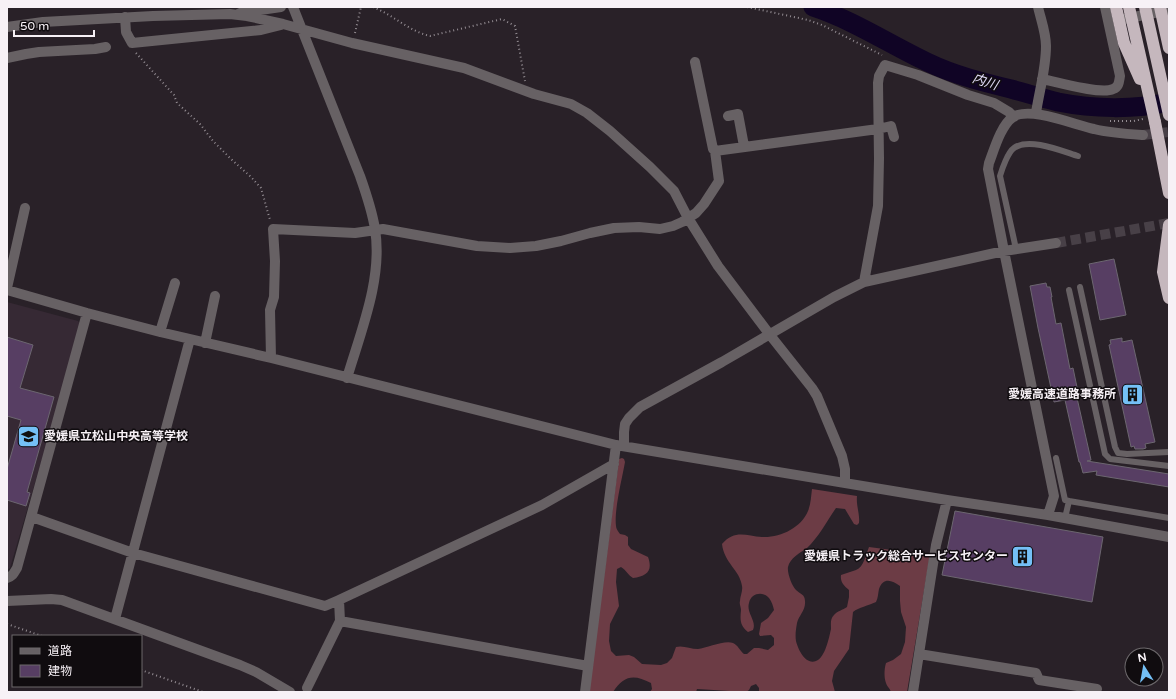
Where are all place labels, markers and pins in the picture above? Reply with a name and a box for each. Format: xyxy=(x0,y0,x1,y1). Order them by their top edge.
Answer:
building icon: 愛媛高速道路事務所 xyxy=(1119,381,1145,407)
place label: 愛媛高速道路事務所 xyxy=(1008,387,1116,401)
school or university icon: 愛媛県立松山中央高等学校 xyxy=(15,423,41,449)
place label: 愛媛県立松山中央高等学校 xyxy=(44,429,188,443)
building icon: 愛媛県トラック総合サービスセンター xyxy=(1010,543,1036,569)
place label: 愛媛県トラック総合サービスセンター xyxy=(804,549,1008,563)

